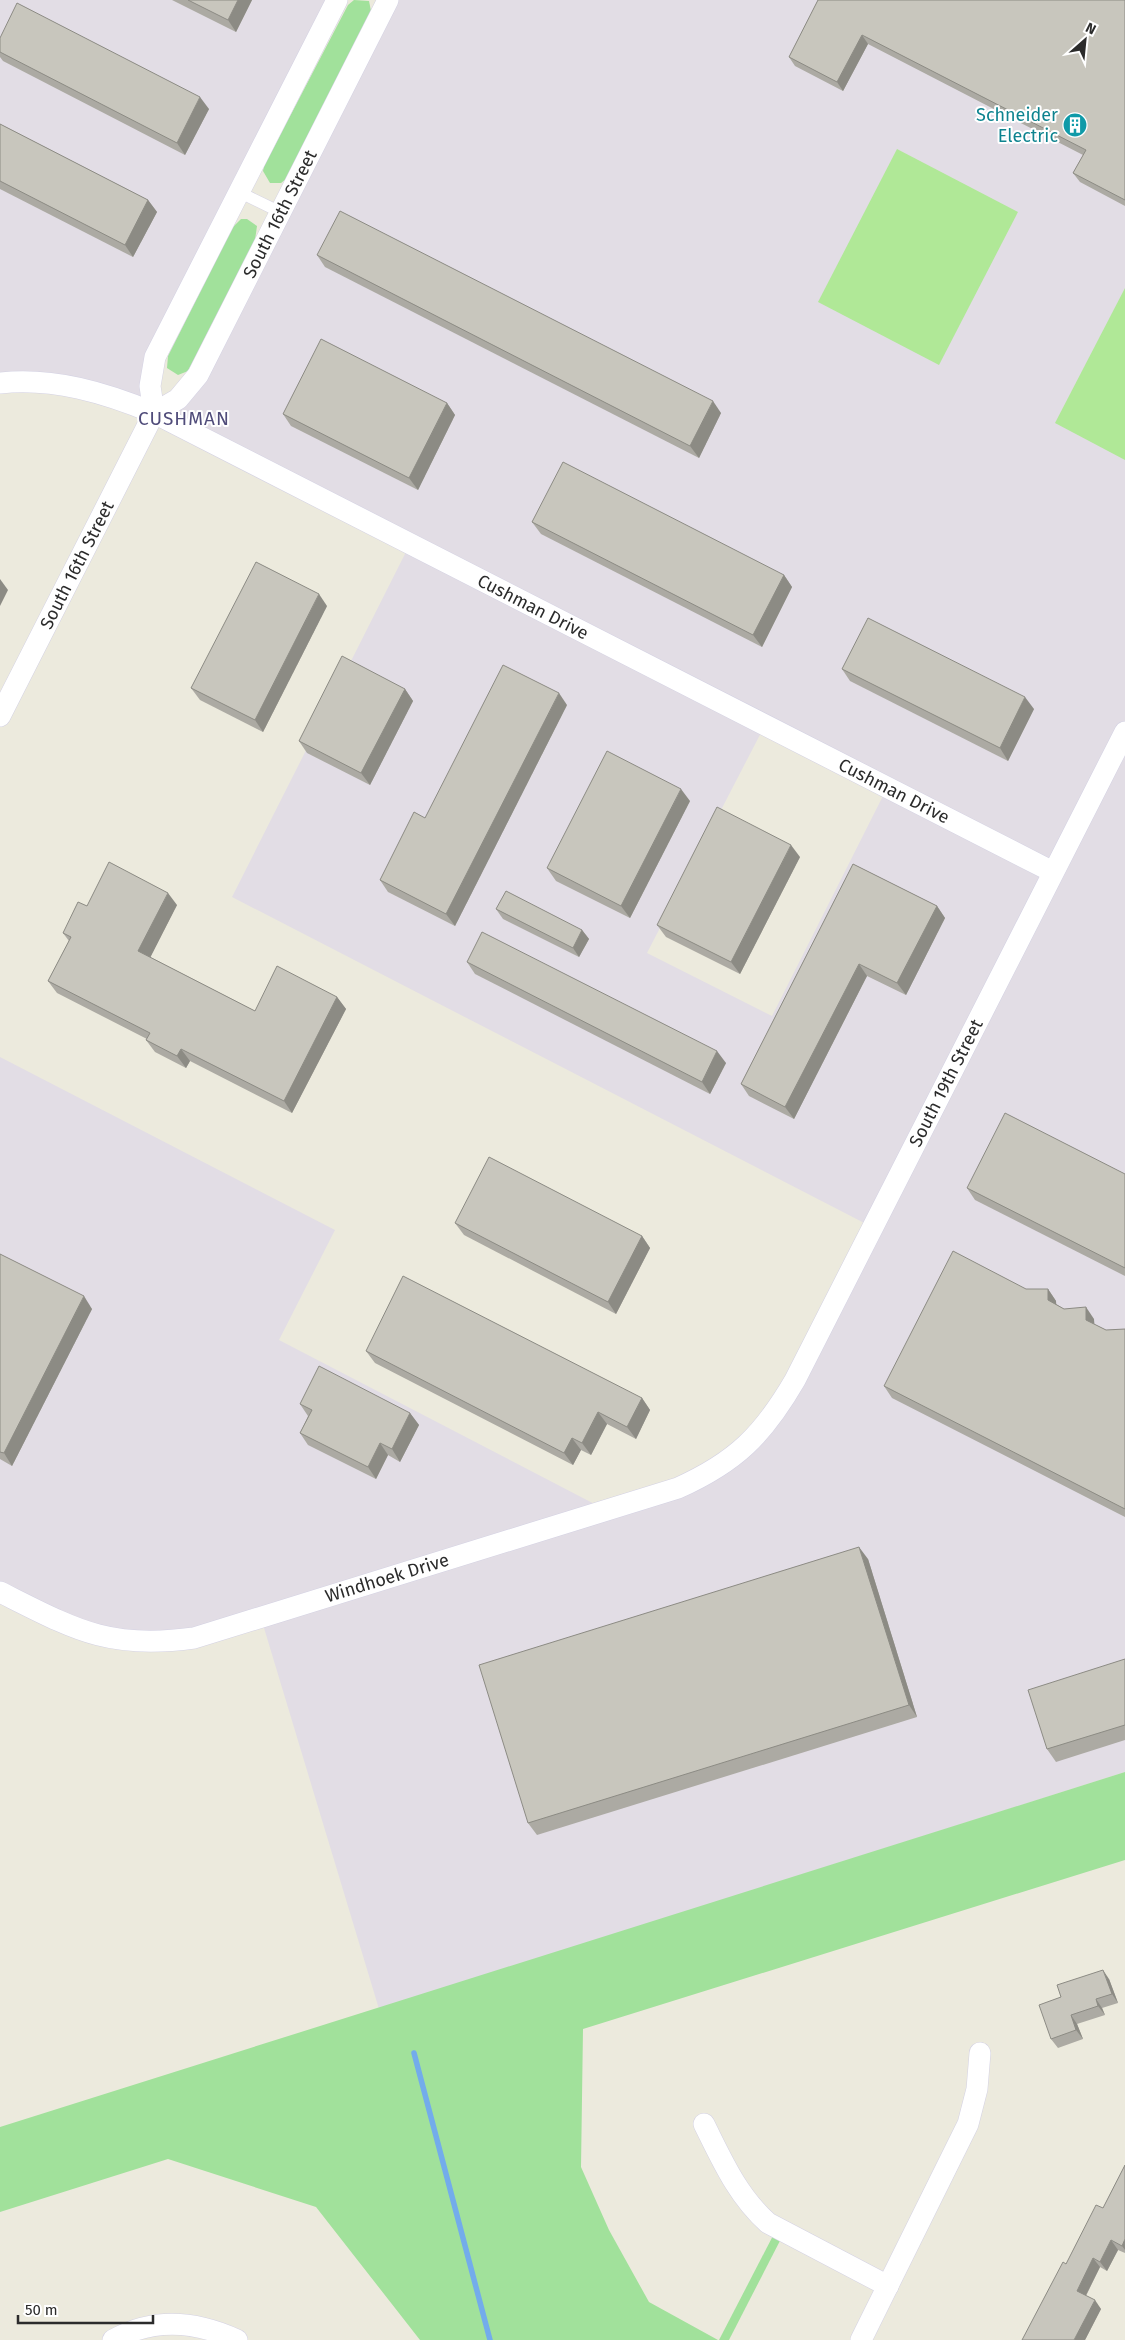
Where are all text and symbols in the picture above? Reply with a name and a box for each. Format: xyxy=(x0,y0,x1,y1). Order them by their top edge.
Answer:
north arrow xyxy=(1060,15,1110,65)
text: N xyxy=(1083,19,1099,39)
place label: Schneider Electric xyxy=(976,104,1058,147)
building icon: Schneider Electric xyxy=(1062,112,1088,138)
street label: South 16th Street xyxy=(238,146,322,282)
district label: CUSHMAN xyxy=(138,407,230,430)
street label: South 16th Street xyxy=(35,497,119,633)
street label: Cushman Drive xyxy=(474,570,592,644)
street label: Cushman Drive xyxy=(835,754,953,828)
street label: South 19th Street xyxy=(904,1015,988,1151)
street label: Windhoek Drive xyxy=(322,1549,452,1607)
scale bar xyxy=(18,2292,152,2324)
text: 50 m xyxy=(25,2301,58,2319)

